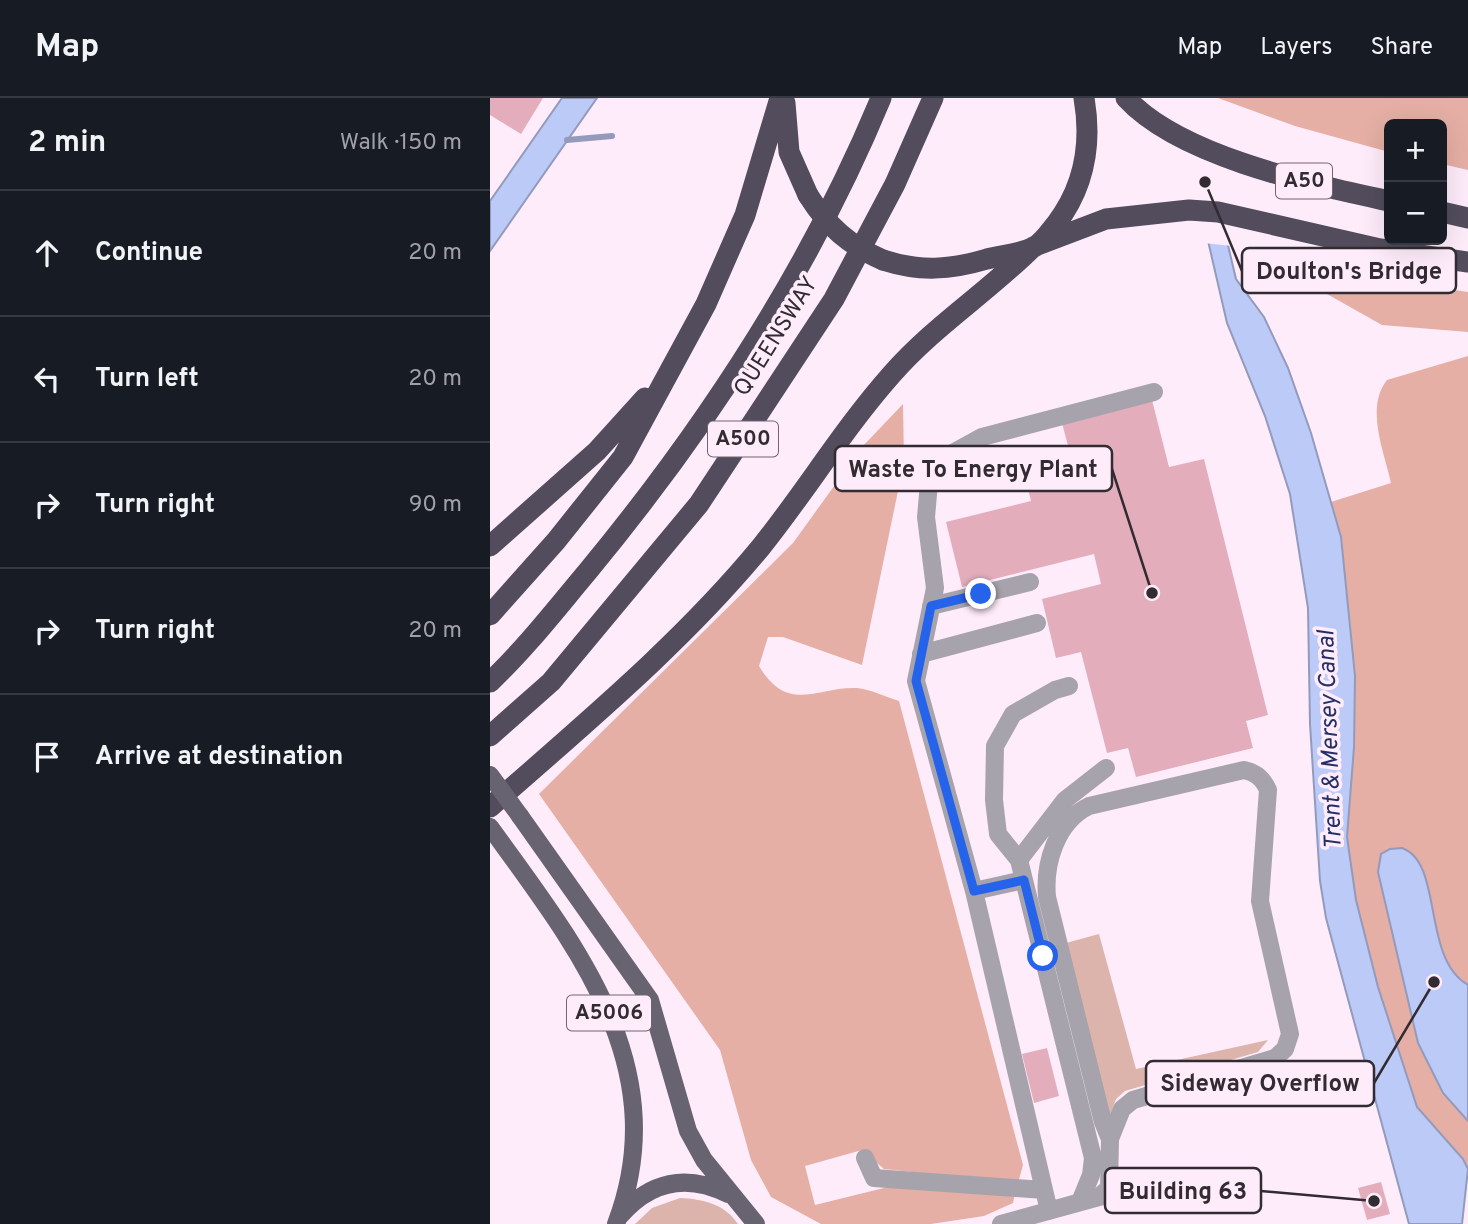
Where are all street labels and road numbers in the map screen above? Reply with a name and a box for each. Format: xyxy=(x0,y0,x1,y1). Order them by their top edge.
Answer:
road number: A50 xyxy=(1276,164,1332,198)
street label: QUEENSWAY xyxy=(729,272,825,402)
road number: A500 xyxy=(708,422,778,456)
road number: A5006 xyxy=(567,996,651,1030)

